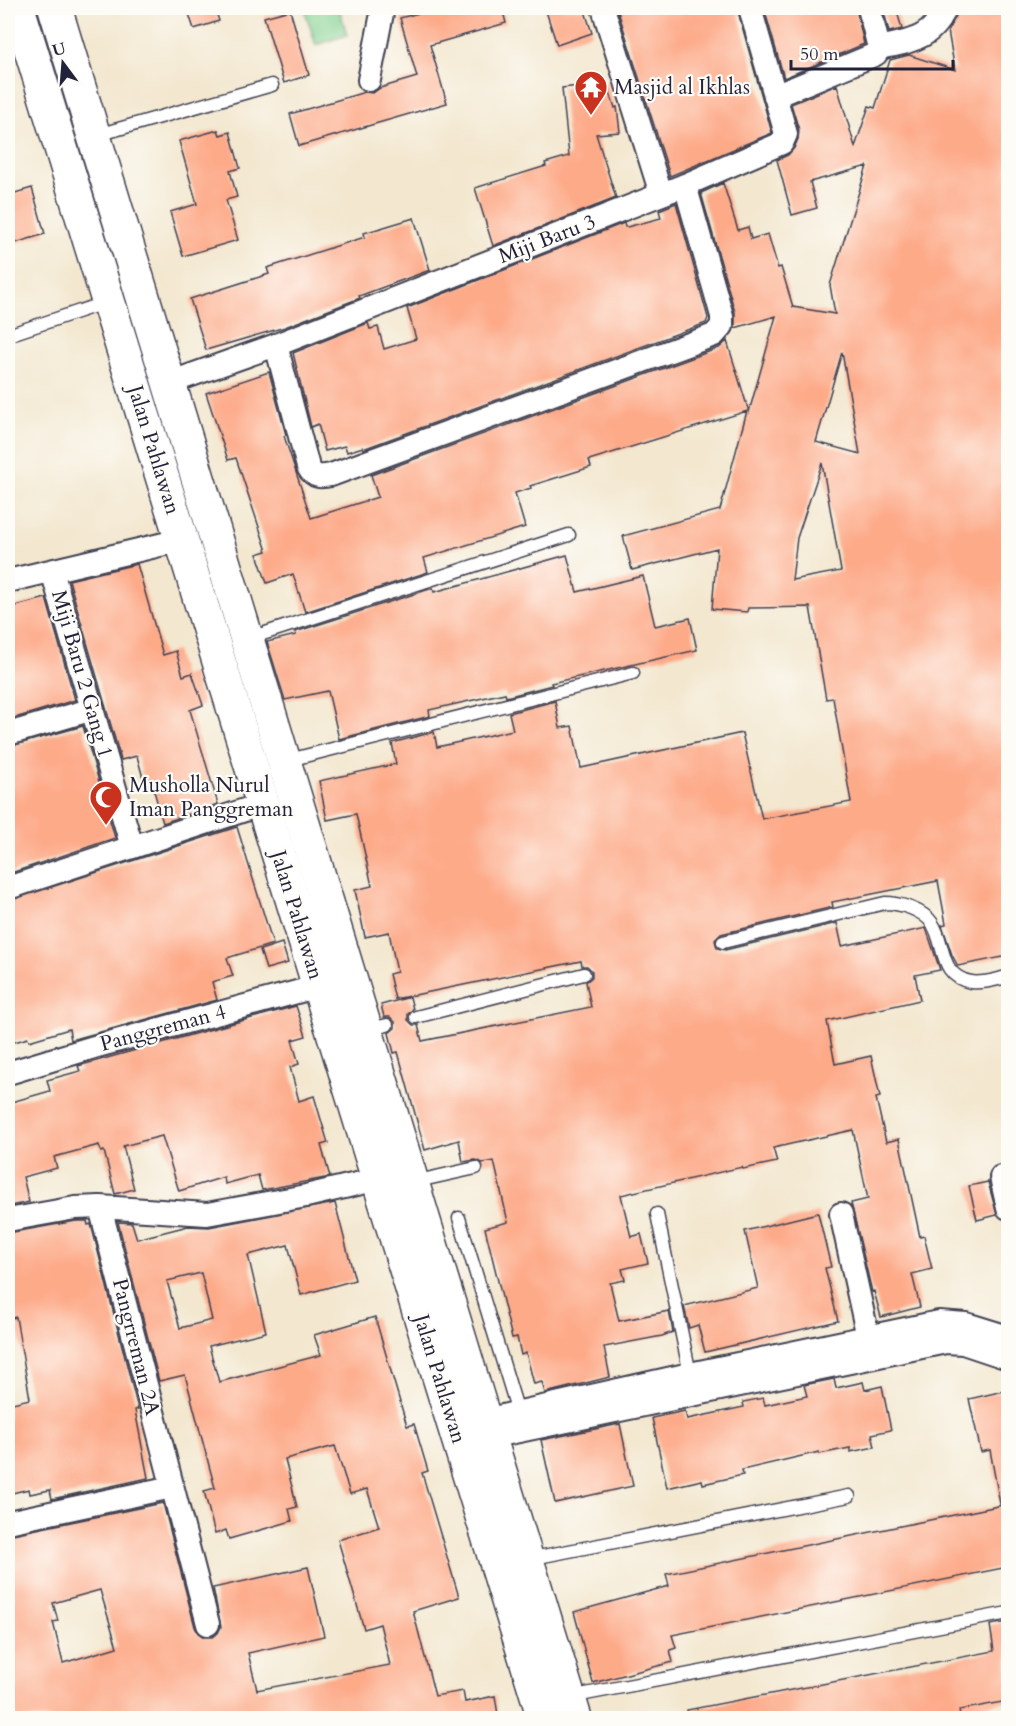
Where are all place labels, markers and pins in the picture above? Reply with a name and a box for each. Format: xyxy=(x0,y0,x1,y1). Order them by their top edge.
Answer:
temple icon: Masjid al Ikhlas xyxy=(573,69,609,116)
place label: Masjid al Ikhlas xyxy=(614,73,750,102)
place label: Musholla Nurul Iman Panggreman xyxy=(129,771,294,824)
mosque icon: Musholla Nurul Iman Panggreman xyxy=(88,779,124,826)

